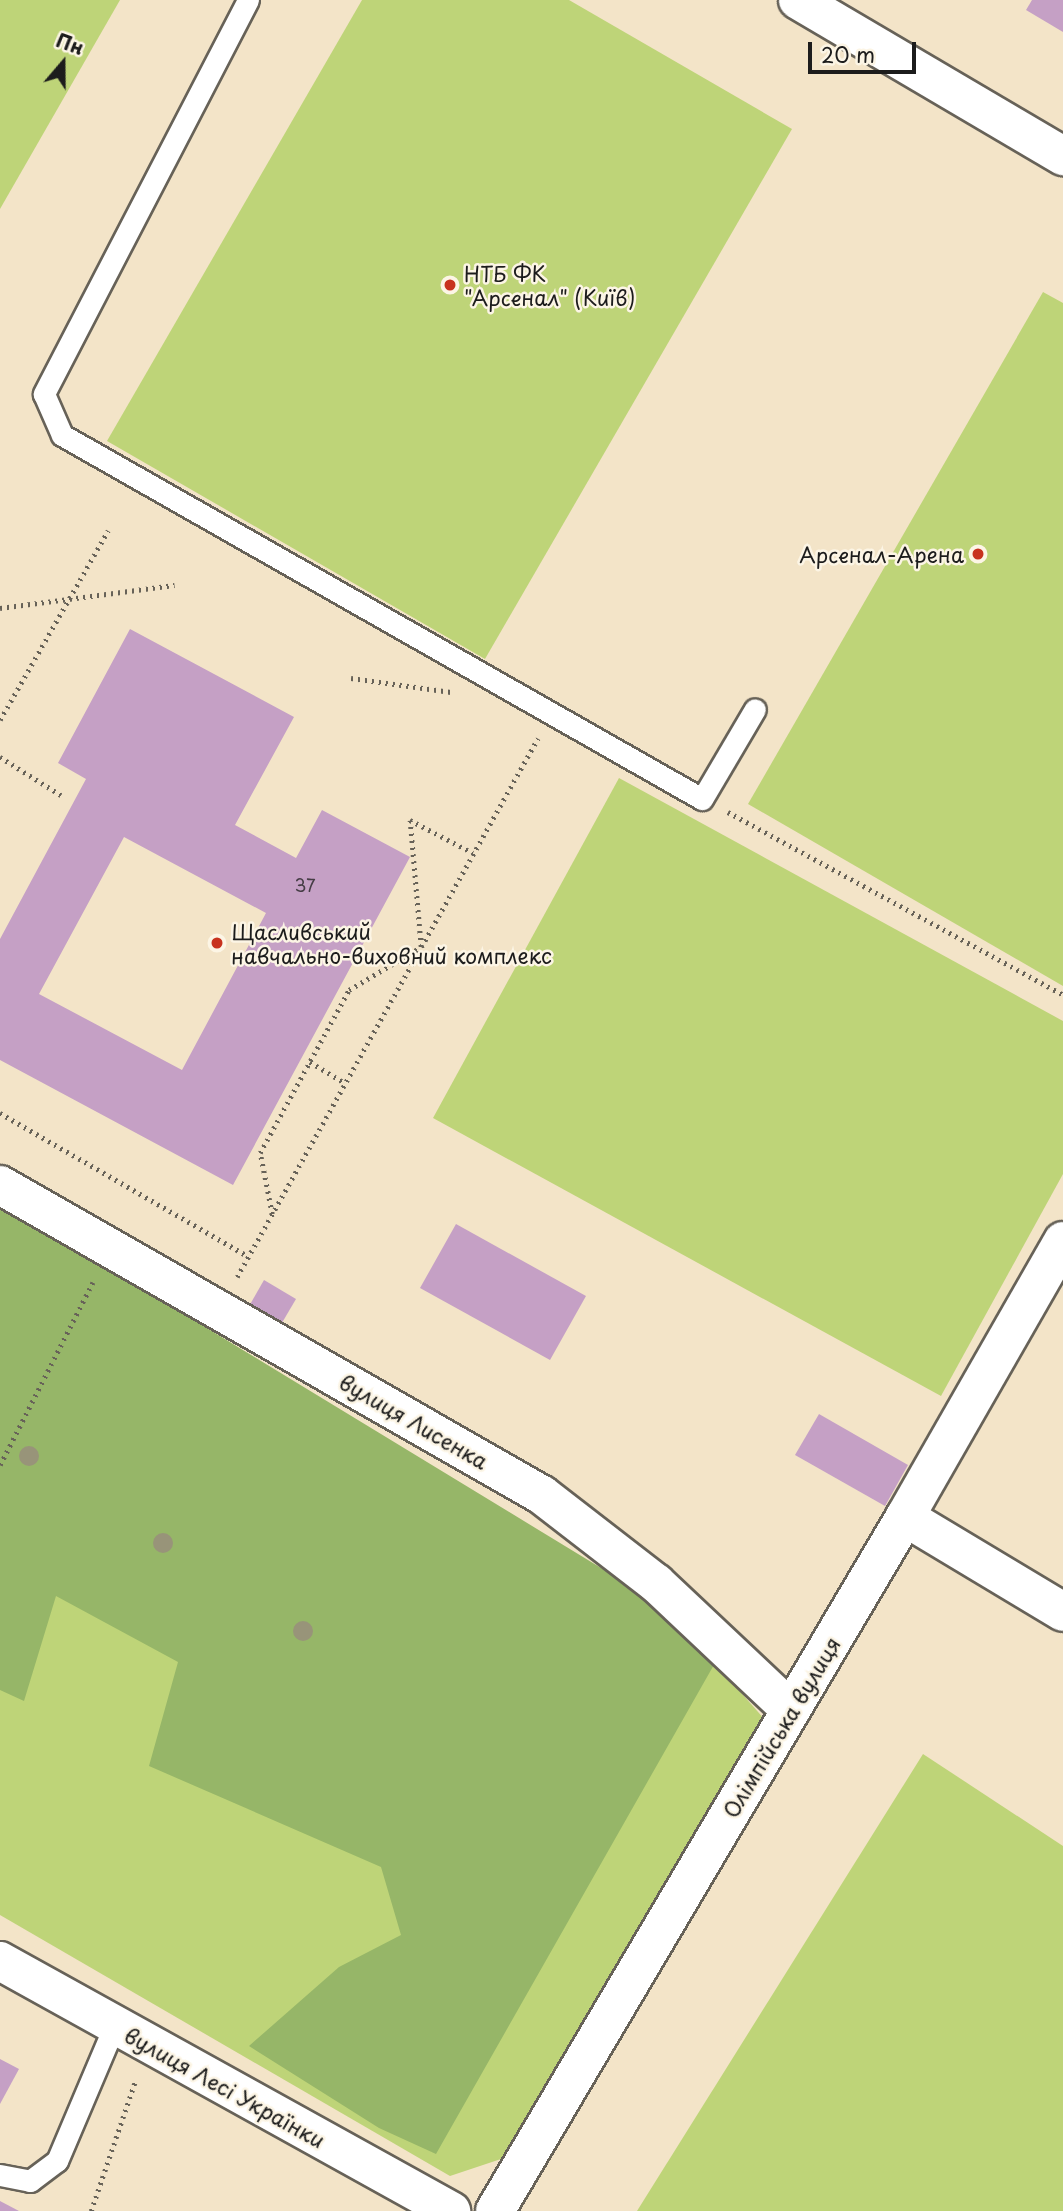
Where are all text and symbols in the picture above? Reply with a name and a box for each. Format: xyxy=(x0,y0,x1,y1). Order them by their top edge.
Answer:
text: Пн xyxy=(52,25,88,61)
north arrow xyxy=(28,28,98,98)
scale bar xyxy=(811,28,920,72)
text: 20 m xyxy=(821,38,875,70)
place label: НТБ ФК "Арсенал" (Київ) xyxy=(464,260,636,310)
marker: НТБ ФК "Арсенал" (Київ) xyxy=(442,277,458,293)
place label: Арсенал-Арена xyxy=(799,541,964,567)
marker: Арсенал-Арена xyxy=(970,546,986,562)
house number: 37 xyxy=(294,874,316,896)
place label: Щасливський навчально-виховний комплекс xyxy=(231,918,554,968)
marker: Щасливський навчально-виховний комплекс xyxy=(209,935,225,951)
street label: вулиця Лисенка xyxy=(335,1368,493,1474)
street label: Олімпійська вулиця xyxy=(717,1632,845,1822)
street label: вулиця Лесі Українки xyxy=(120,2021,330,2153)

